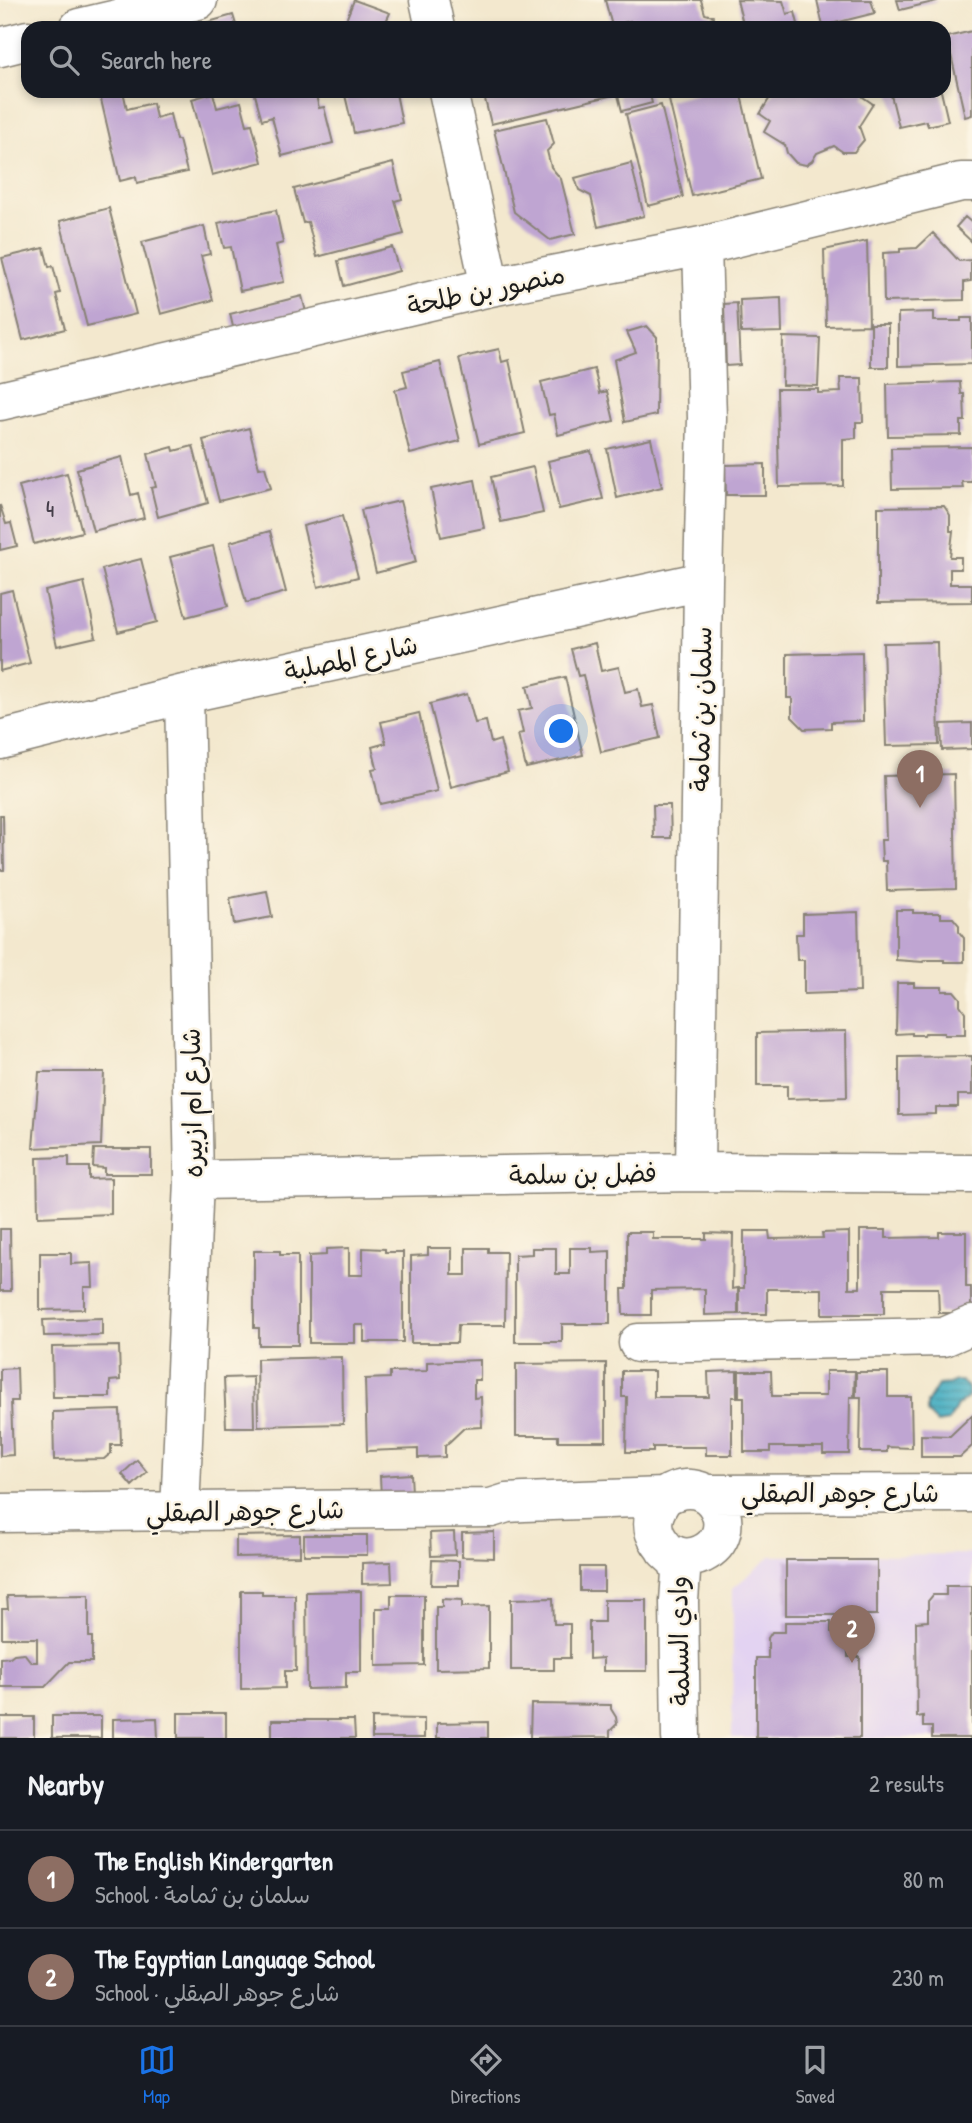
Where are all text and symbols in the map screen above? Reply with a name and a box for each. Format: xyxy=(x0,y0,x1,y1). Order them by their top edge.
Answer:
search box xyxy=(21,21,951,98)
icon: search xyxy=(45,41,83,79)
text: Search here xyxy=(101,42,212,77)
street label: منصور بن طلحة xyxy=(404,256,568,323)
house number: 4 xyxy=(46,493,54,524)
street label: شارع المصلبة xyxy=(281,626,421,690)
street label: سلمان بن ثمامة xyxy=(682,626,719,792)
your location xyxy=(544,714,578,748)
pin: 1 xyxy=(897,750,943,808)
street label: شارع ام ازبيره xyxy=(173,1028,213,1178)
street label: فضل بن سلمة xyxy=(509,1155,657,1192)
street label: شارع جوهر الصقلي xyxy=(741,1475,939,1516)
street label: شارع جوهر الصقلي xyxy=(146,1491,345,1536)
street label: وادي السلمة xyxy=(660,1576,699,1706)
pin: 2 xyxy=(829,1605,875,1663)
text: Nearby xyxy=(28,1764,104,1804)
text: 2 results xyxy=(869,1768,944,1799)
text: The English Kindergarten xyxy=(95,1843,333,1878)
text: 1 xyxy=(47,1864,55,1895)
text: 80 m xyxy=(903,1864,944,1895)
text: School · سلمان بن ثمامة xyxy=(95,1879,310,1910)
text: The Egyptian Language School xyxy=(95,1941,375,1976)
text: 2 xyxy=(46,1962,56,1993)
text: 230 m xyxy=(892,1962,944,1993)
text: School · شارع جوهر الصقلي xyxy=(95,1977,339,2008)
tab: Map xyxy=(138,2041,176,2109)
tab: Directions xyxy=(451,2041,521,2109)
tab: Saved xyxy=(796,2041,834,2109)

